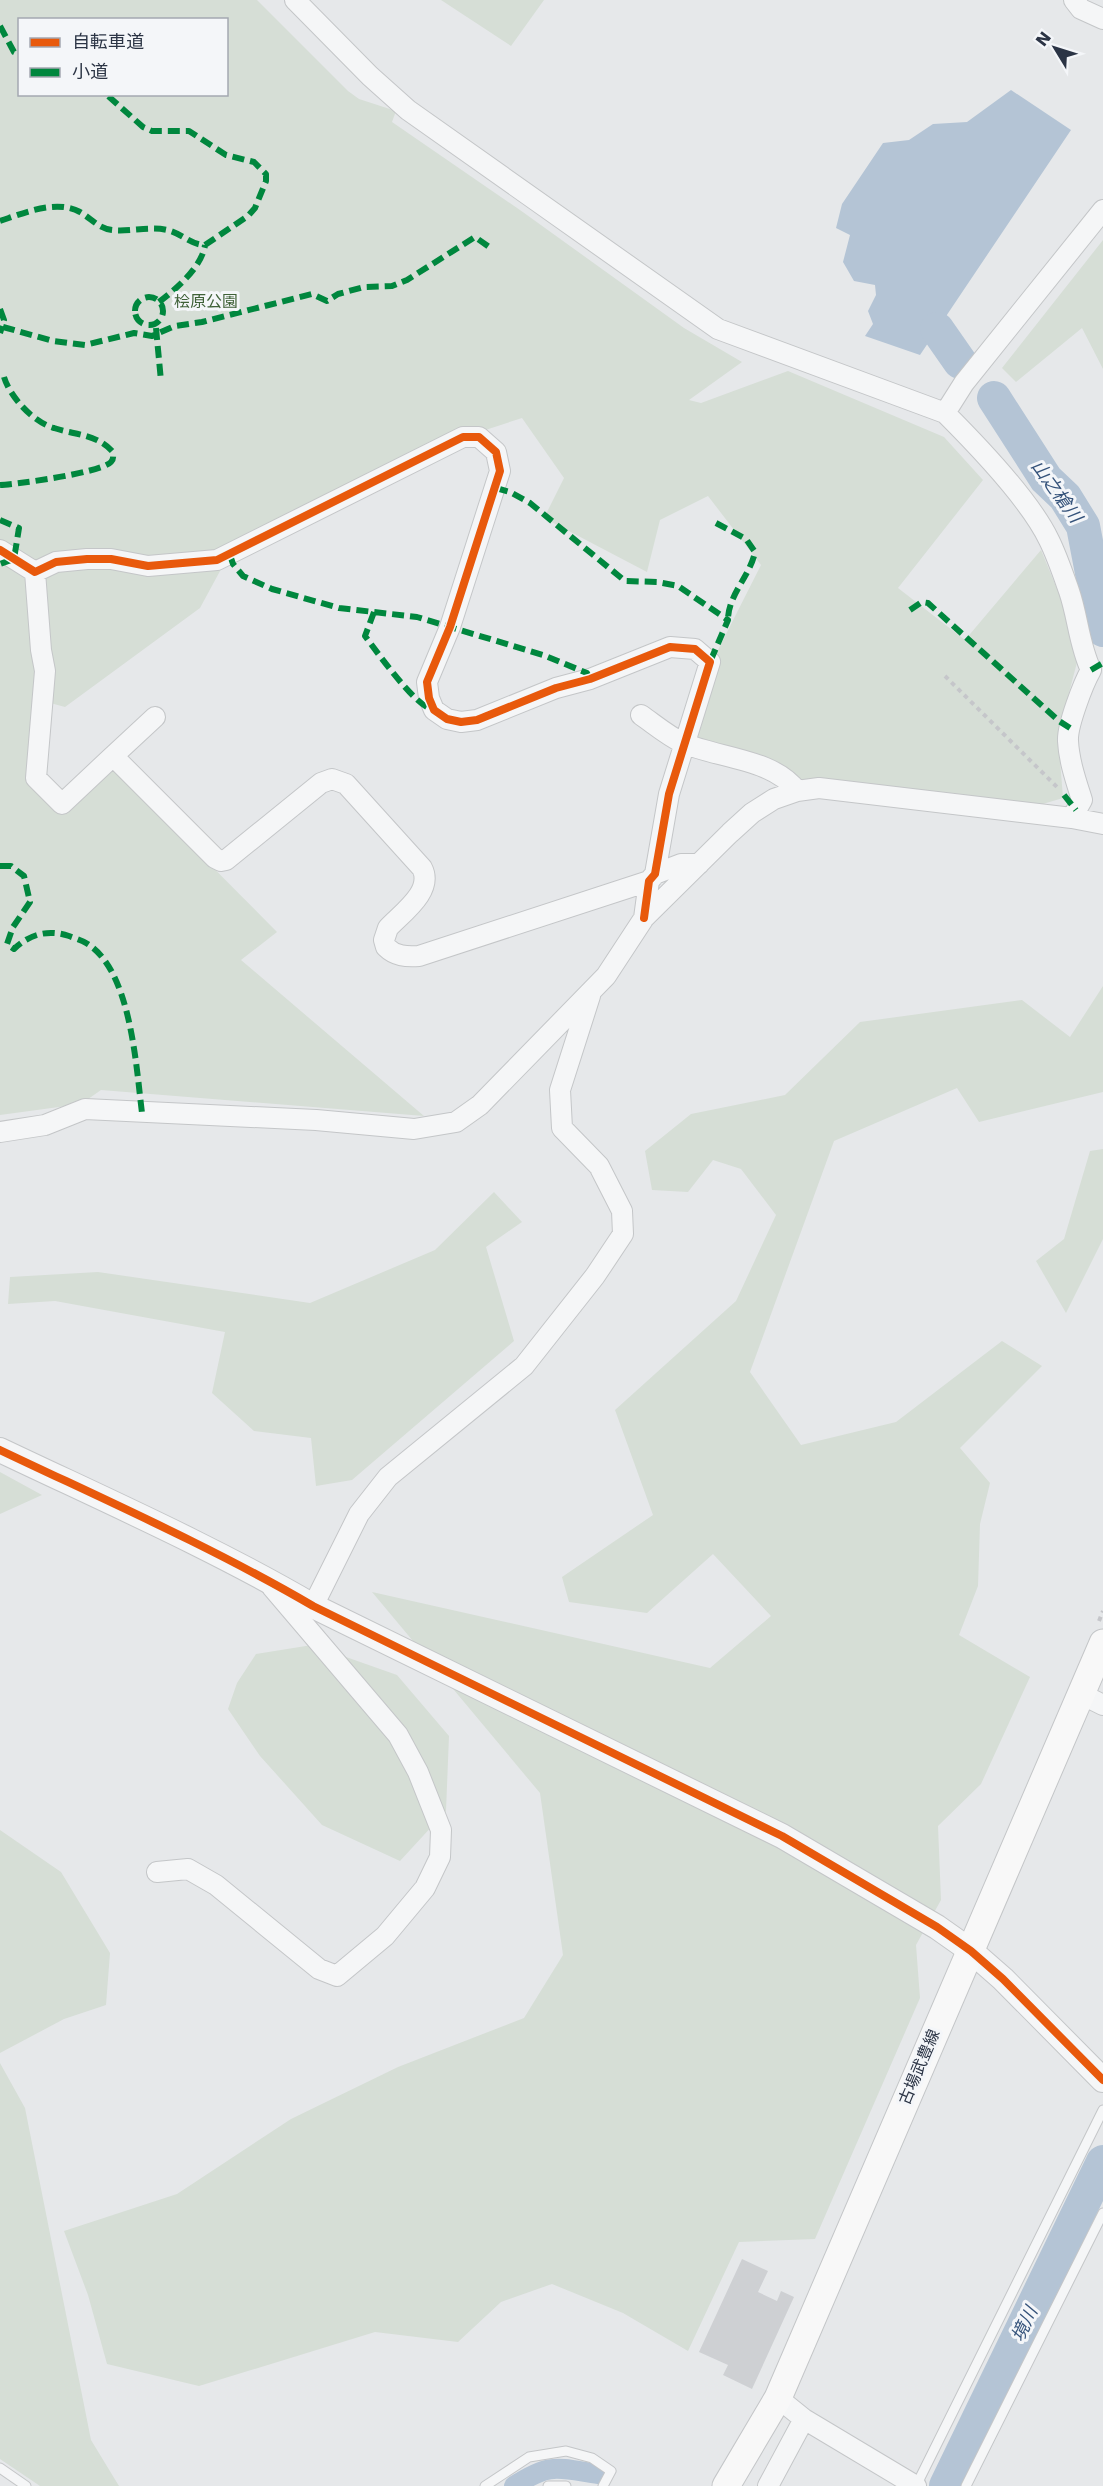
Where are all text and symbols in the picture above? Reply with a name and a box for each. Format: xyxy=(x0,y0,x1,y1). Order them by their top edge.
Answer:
legend xyxy=(18,18,228,96)
north arrow xyxy=(1025,18,1085,78)
text: N xyxy=(1032,28,1055,50)
text: 自転車道 xyxy=(72,31,144,52)
text: 小道 xyxy=(72,61,108,82)
park label: 桧原公園 xyxy=(174,292,238,311)
water label: 山之槍川 xyxy=(1027,456,1088,528)
street label: 古場武豊線 xyxy=(895,2026,943,2108)
water label: 境川 xyxy=(1007,2301,1042,2345)

